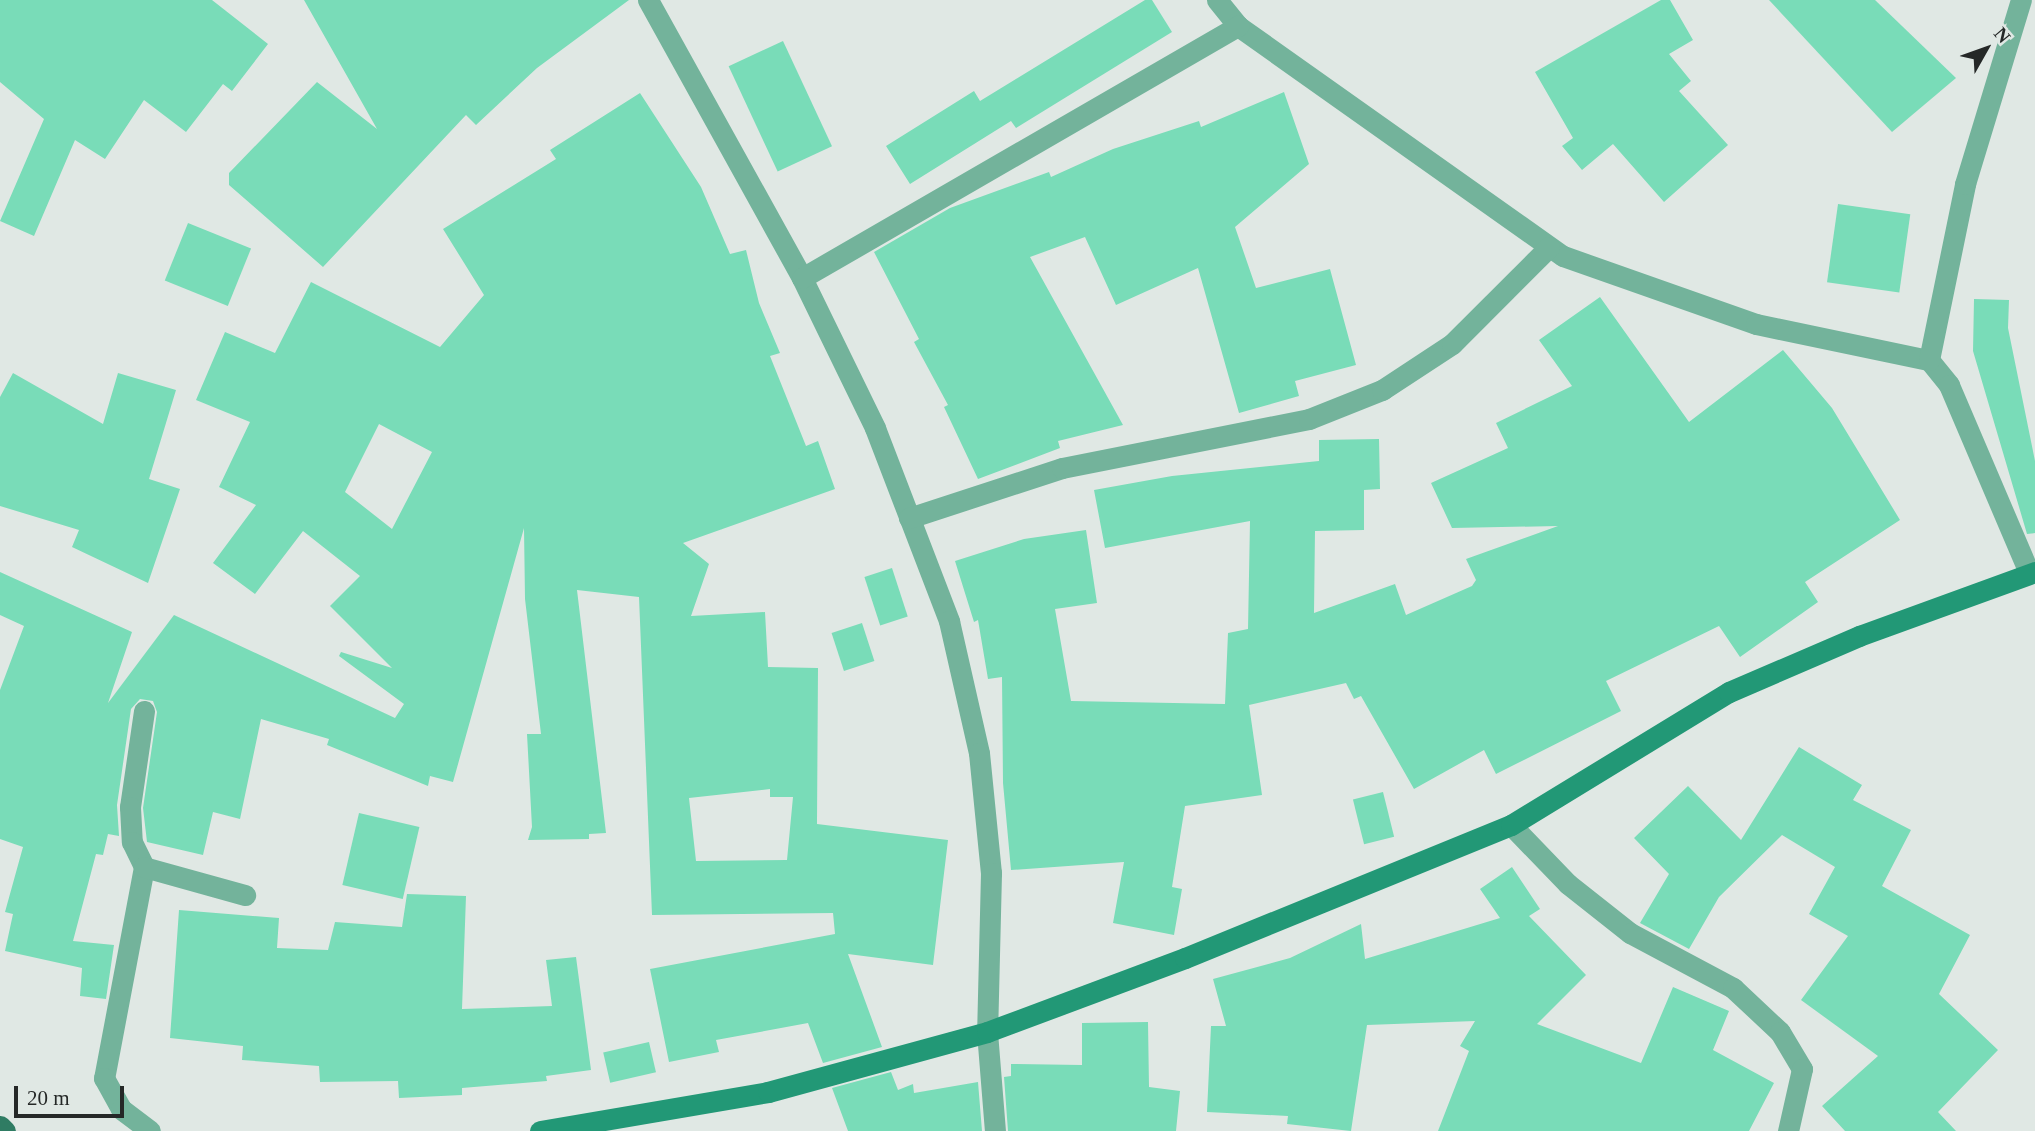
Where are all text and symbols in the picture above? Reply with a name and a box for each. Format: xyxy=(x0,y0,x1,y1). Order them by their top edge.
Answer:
north arrow xyxy=(1951,14,2021,84)
text: N xyxy=(1990,23,2015,47)
scale bar xyxy=(18,1072,128,1116)
text: 20 m xyxy=(27,1086,70,1110)

